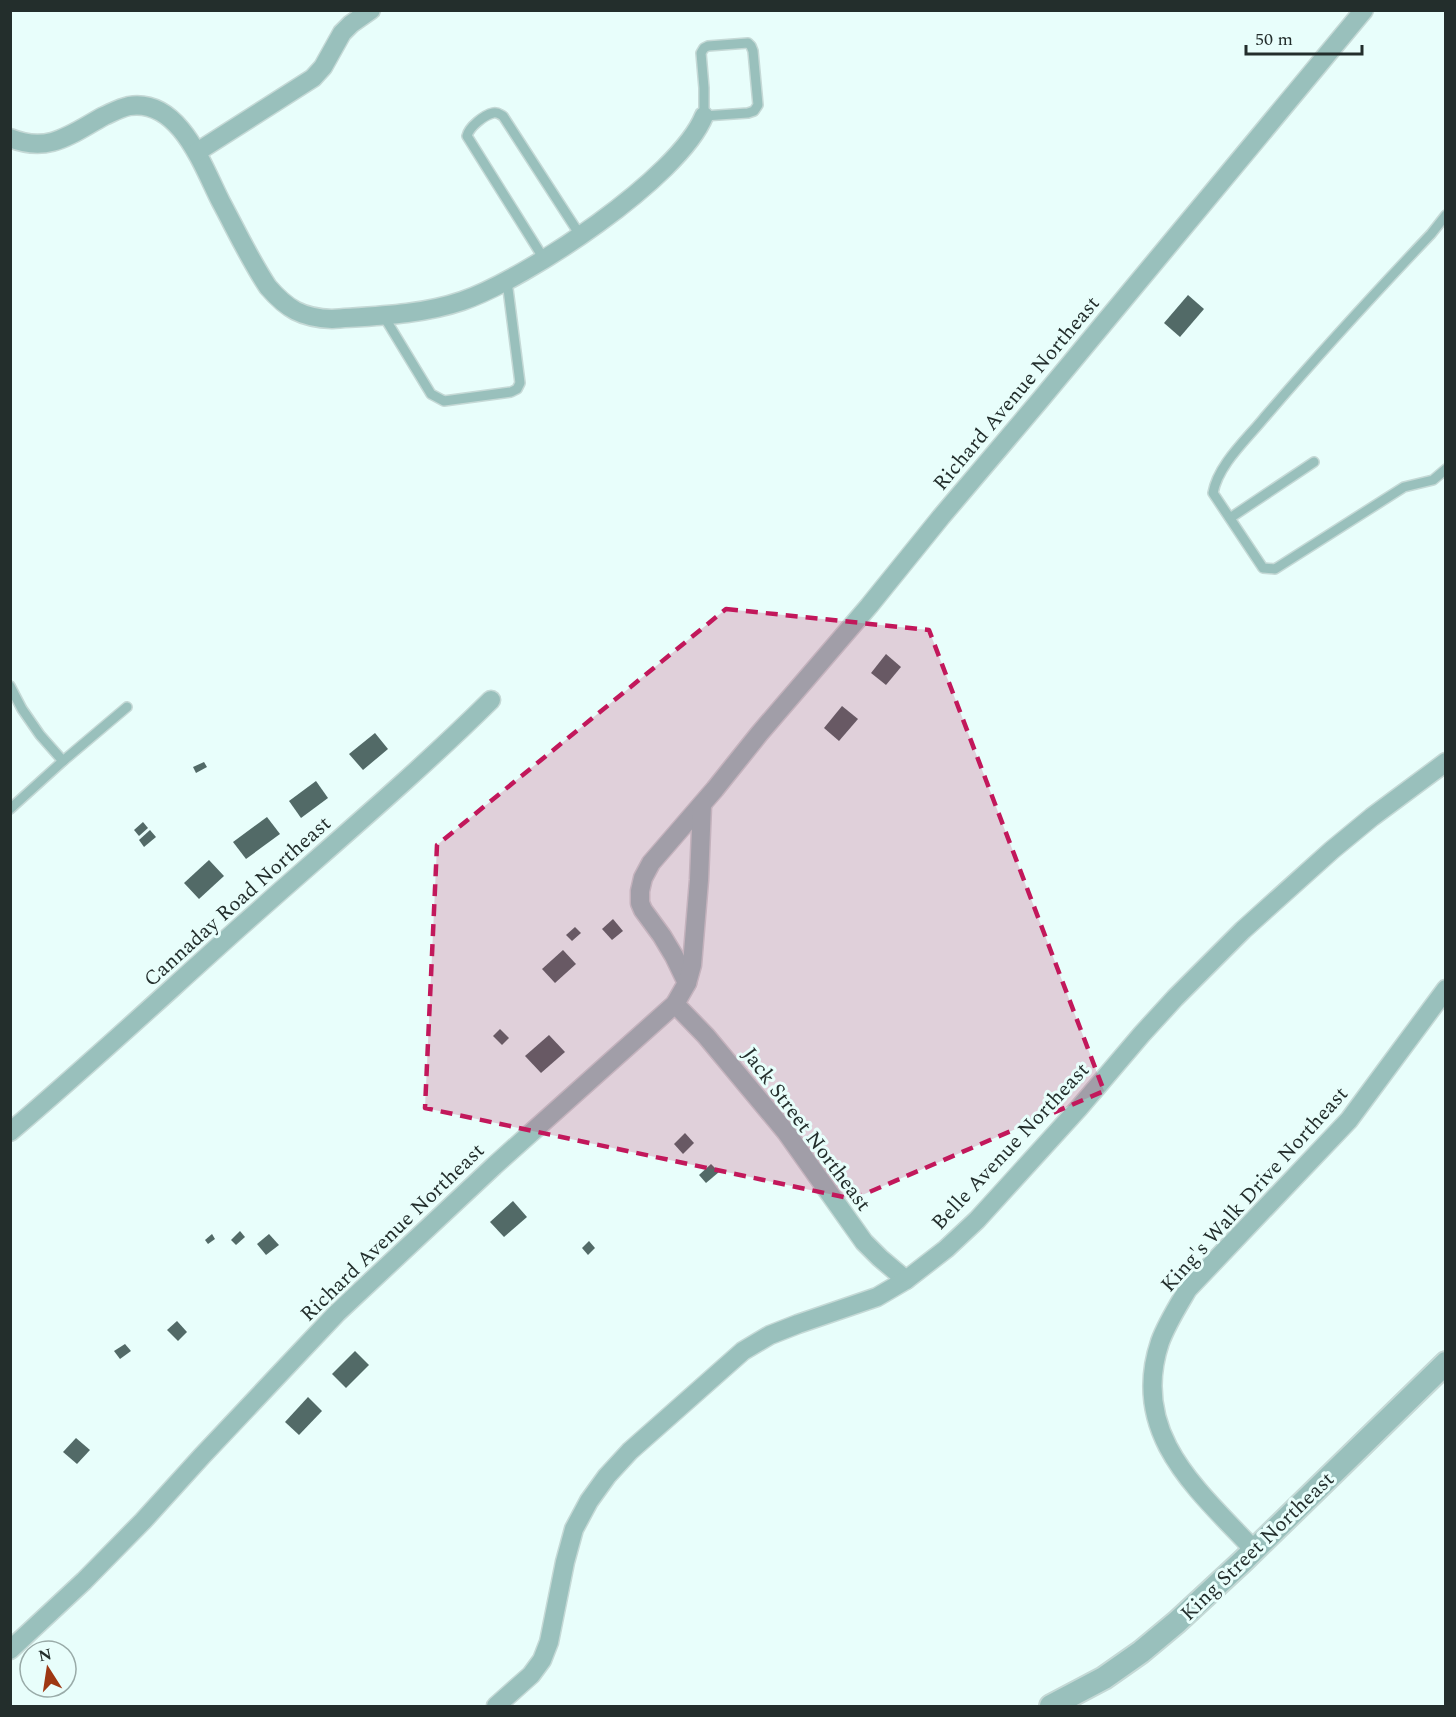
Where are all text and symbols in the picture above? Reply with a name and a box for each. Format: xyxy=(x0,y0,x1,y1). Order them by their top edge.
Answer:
scale bar xyxy=(1246,18,1362,56)
text: 50 m xyxy=(1255,26,1293,53)
street label: Richard Avenue Northeast xyxy=(926,289,1108,498)
street label: Cannaday Road Northeast xyxy=(137,809,339,995)
street label: Jack Street Northeast xyxy=(734,1041,879,1218)
street label: Belle Avenue Northeast xyxy=(924,1056,1097,1238)
street label: King's Walk Drive Northeast xyxy=(1153,1079,1356,1300)
street label: Richard Avenue Northeast xyxy=(293,1136,492,1330)
street label: King Street Northeast xyxy=(1173,1464,1342,1629)
north arrow xyxy=(18,1639,78,1699)
text: N xyxy=(36,1642,54,1668)

